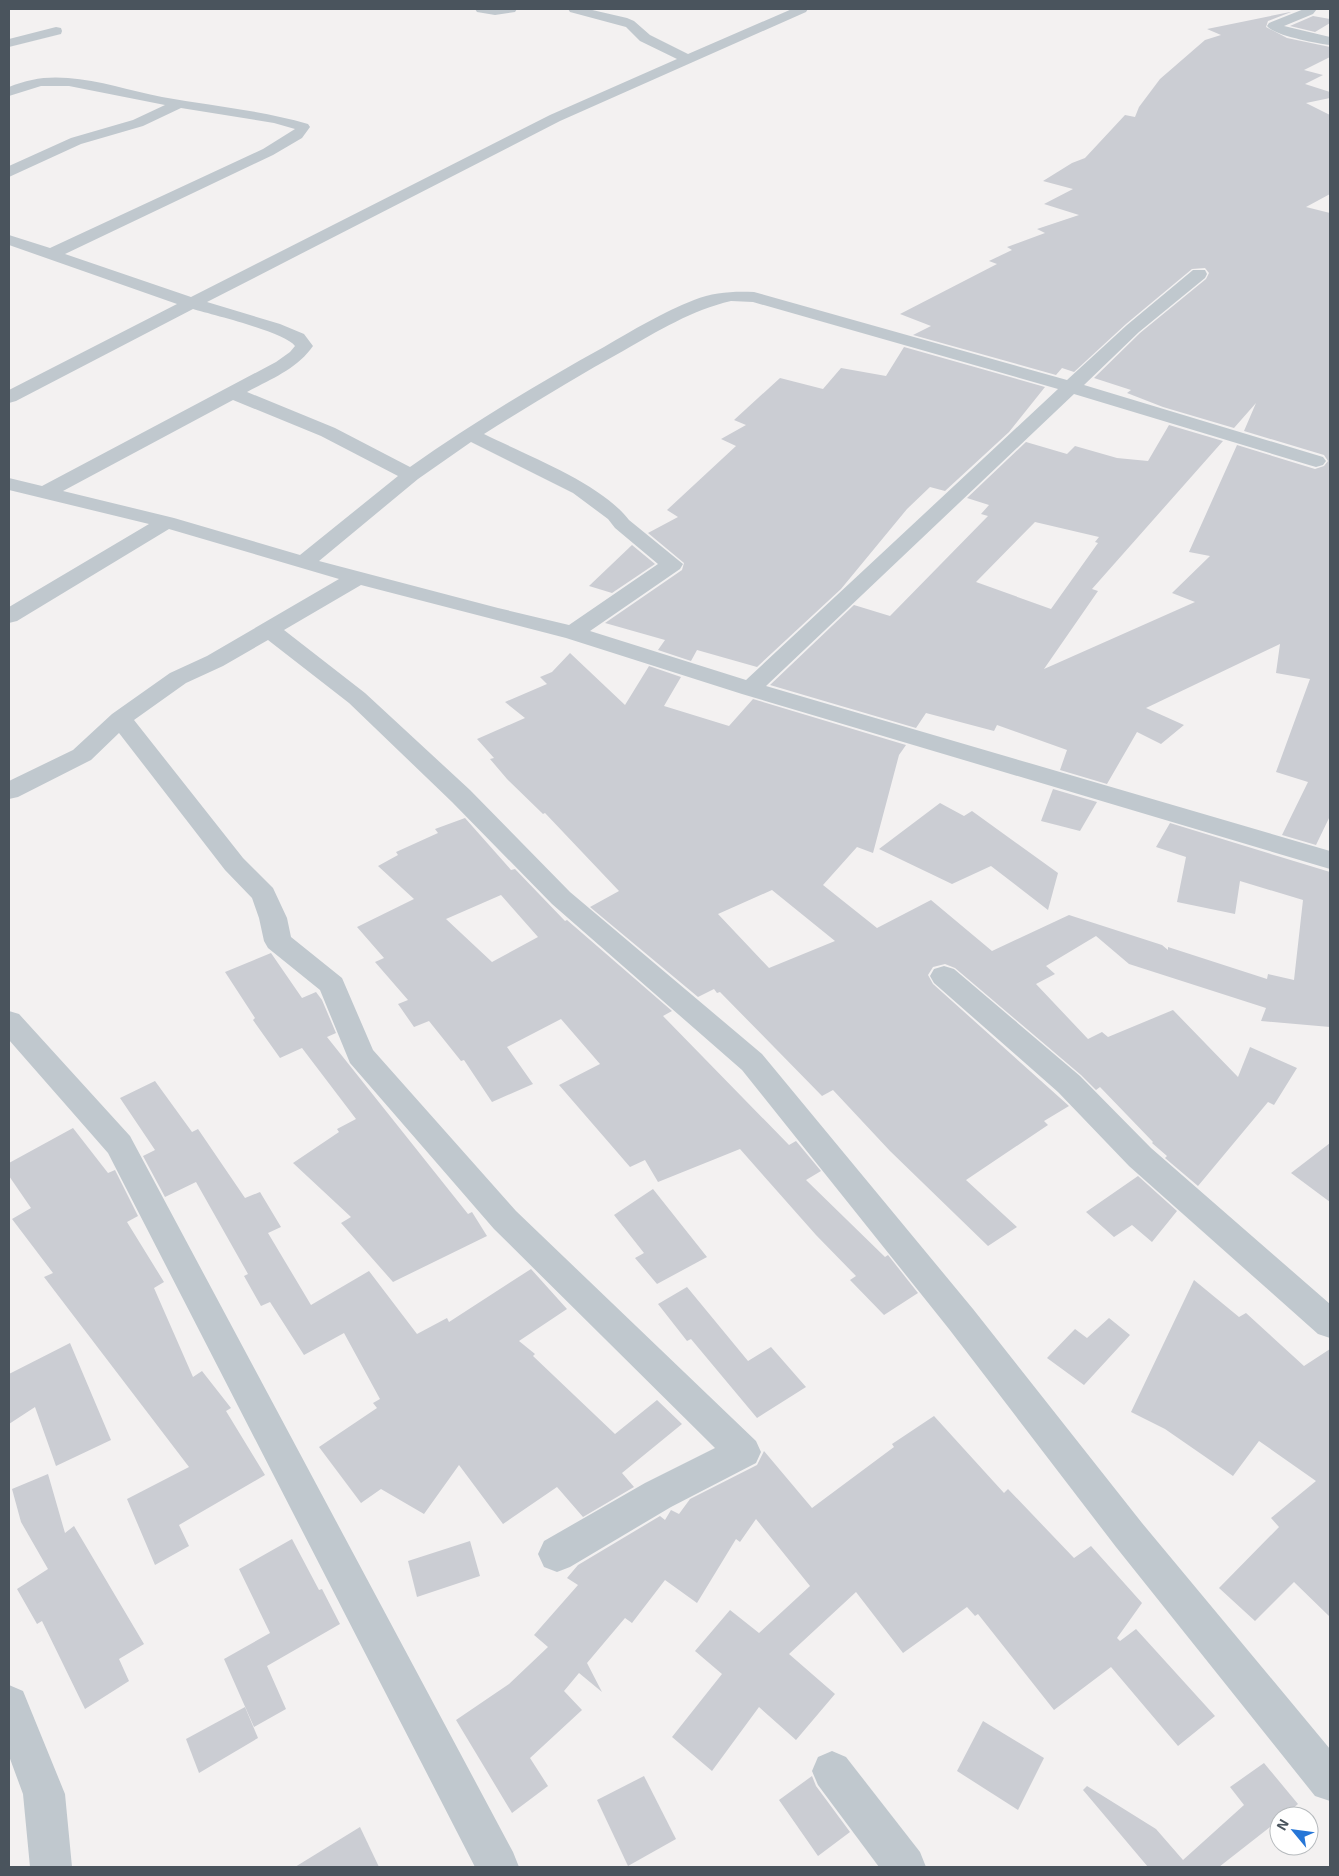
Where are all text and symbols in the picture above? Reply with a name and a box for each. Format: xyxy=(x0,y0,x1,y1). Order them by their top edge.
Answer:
north arrow xyxy=(1269,1806,1319,1856)
text: N xyxy=(1272,1816,1292,1833)

